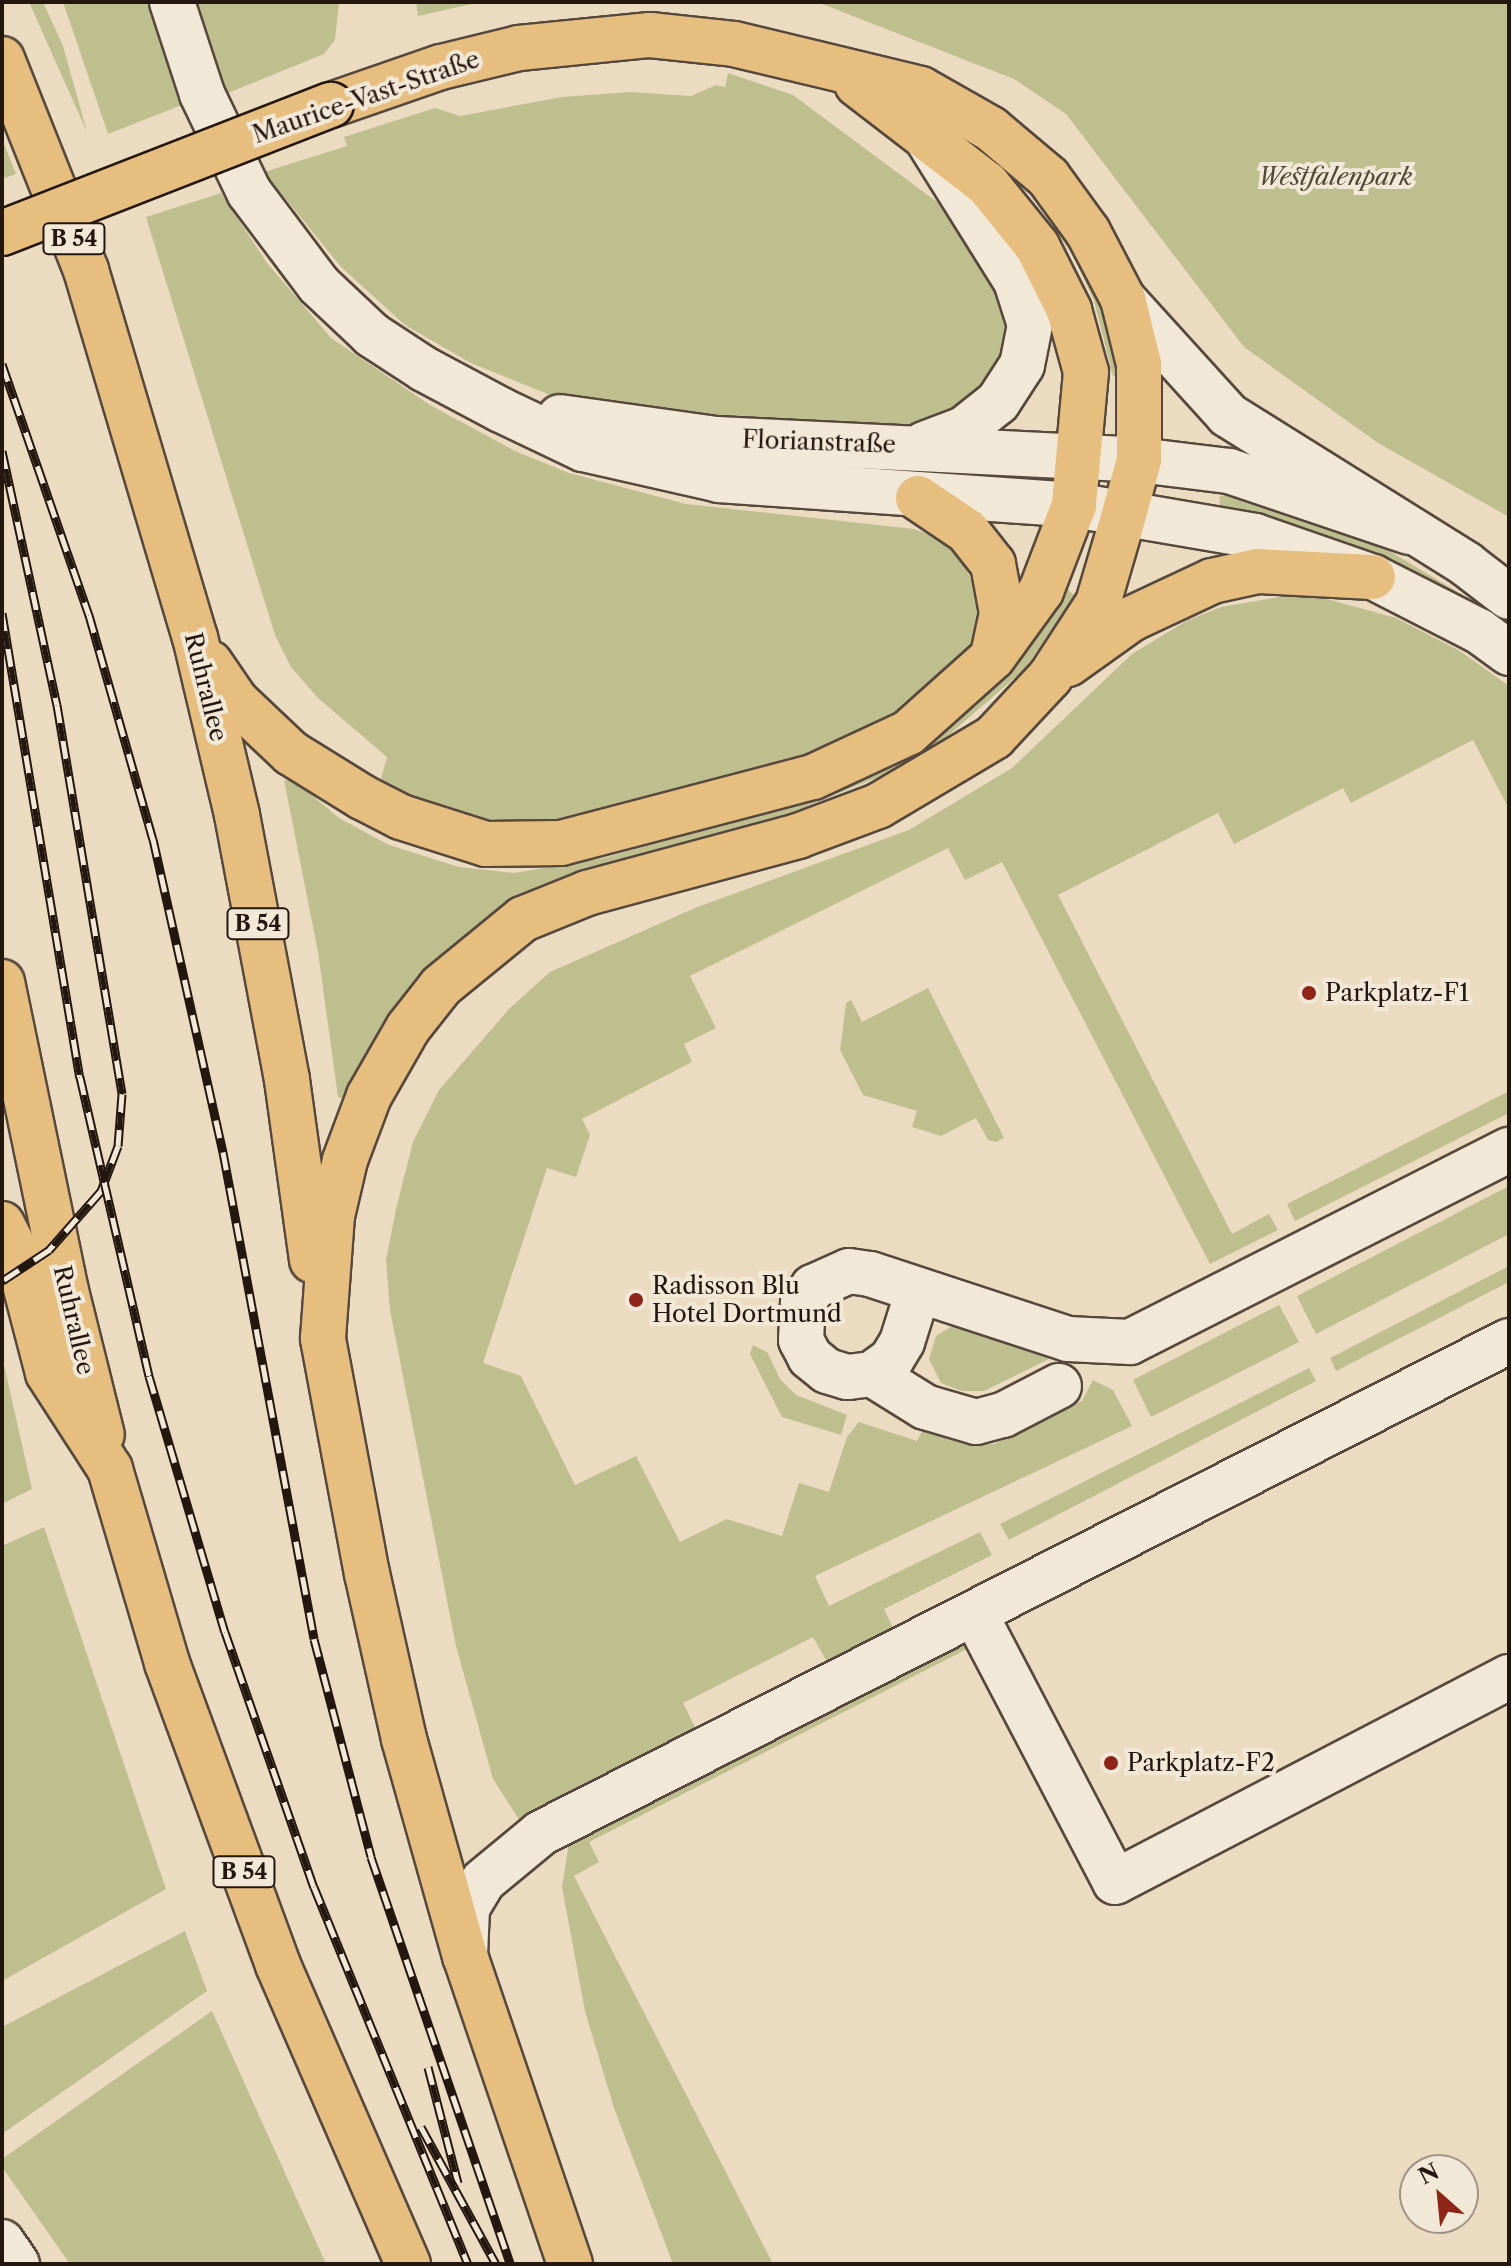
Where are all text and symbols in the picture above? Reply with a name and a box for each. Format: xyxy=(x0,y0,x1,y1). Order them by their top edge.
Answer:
street label: Maurice-Vast-Straße xyxy=(249,45,483,149)
park label: Westfalenpark xyxy=(1258,163,1412,191)
road number: B 54 xyxy=(42,221,106,257)
street label: Florianstraße xyxy=(742,425,896,459)
street label: Ruhrallee xyxy=(179,630,233,744)
road number: B 54 xyxy=(226,906,290,942)
place label: Parkplatz-F1 xyxy=(1325,979,1469,1007)
marker: Parkplatz-F1 xyxy=(1300,984,1318,1002)
street label: Ruhrallee xyxy=(47,1263,101,1377)
place label: Radisson Blu Hotel Dortmund xyxy=(652,1272,842,1328)
marker: Radisson Blu Hotel Dortmund xyxy=(627,1291,645,1309)
place label: Parkplatz-F2 xyxy=(1127,1749,1275,1777)
marker: Parkplatz-F2 xyxy=(1102,1754,1120,1772)
road number: B 54 xyxy=(212,1854,276,1890)
north arrow xyxy=(1399,2154,1479,2234)
text: N xyxy=(1414,2158,1443,2190)

